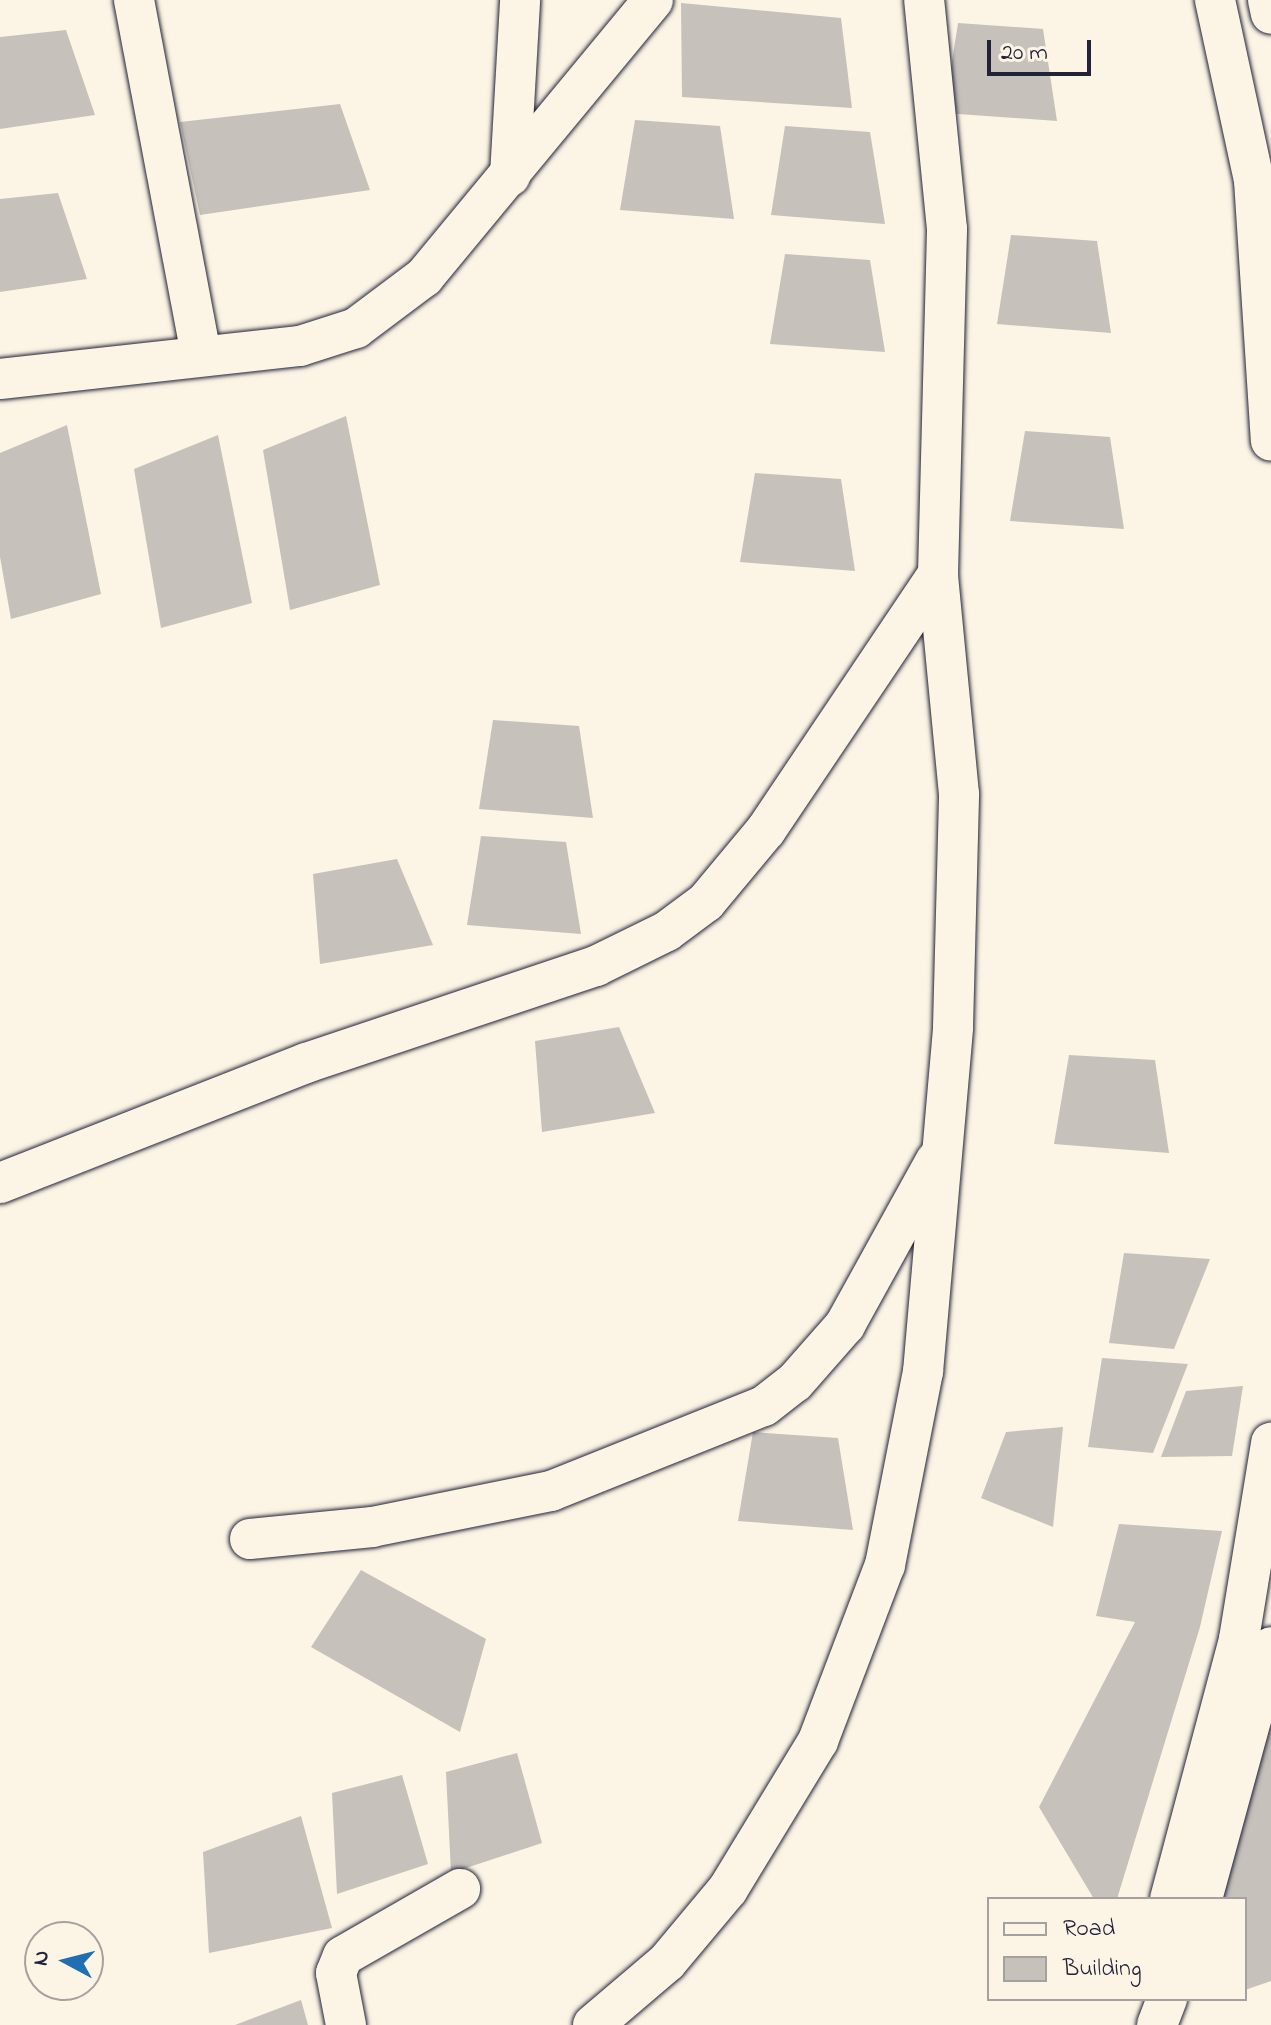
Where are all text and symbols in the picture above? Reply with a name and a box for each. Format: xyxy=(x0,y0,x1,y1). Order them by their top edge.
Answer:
scale bar xyxy=(991,24,1095,74)
text: 20 m xyxy=(1001,36,1048,71)
legend xyxy=(987,1897,1247,2001)
text: Road xyxy=(1063,1912,1115,1947)
north arrow xyxy=(24,1921,104,2001)
text: N xyxy=(25,1949,59,1968)
text: Building xyxy=(1063,1952,1142,1987)

